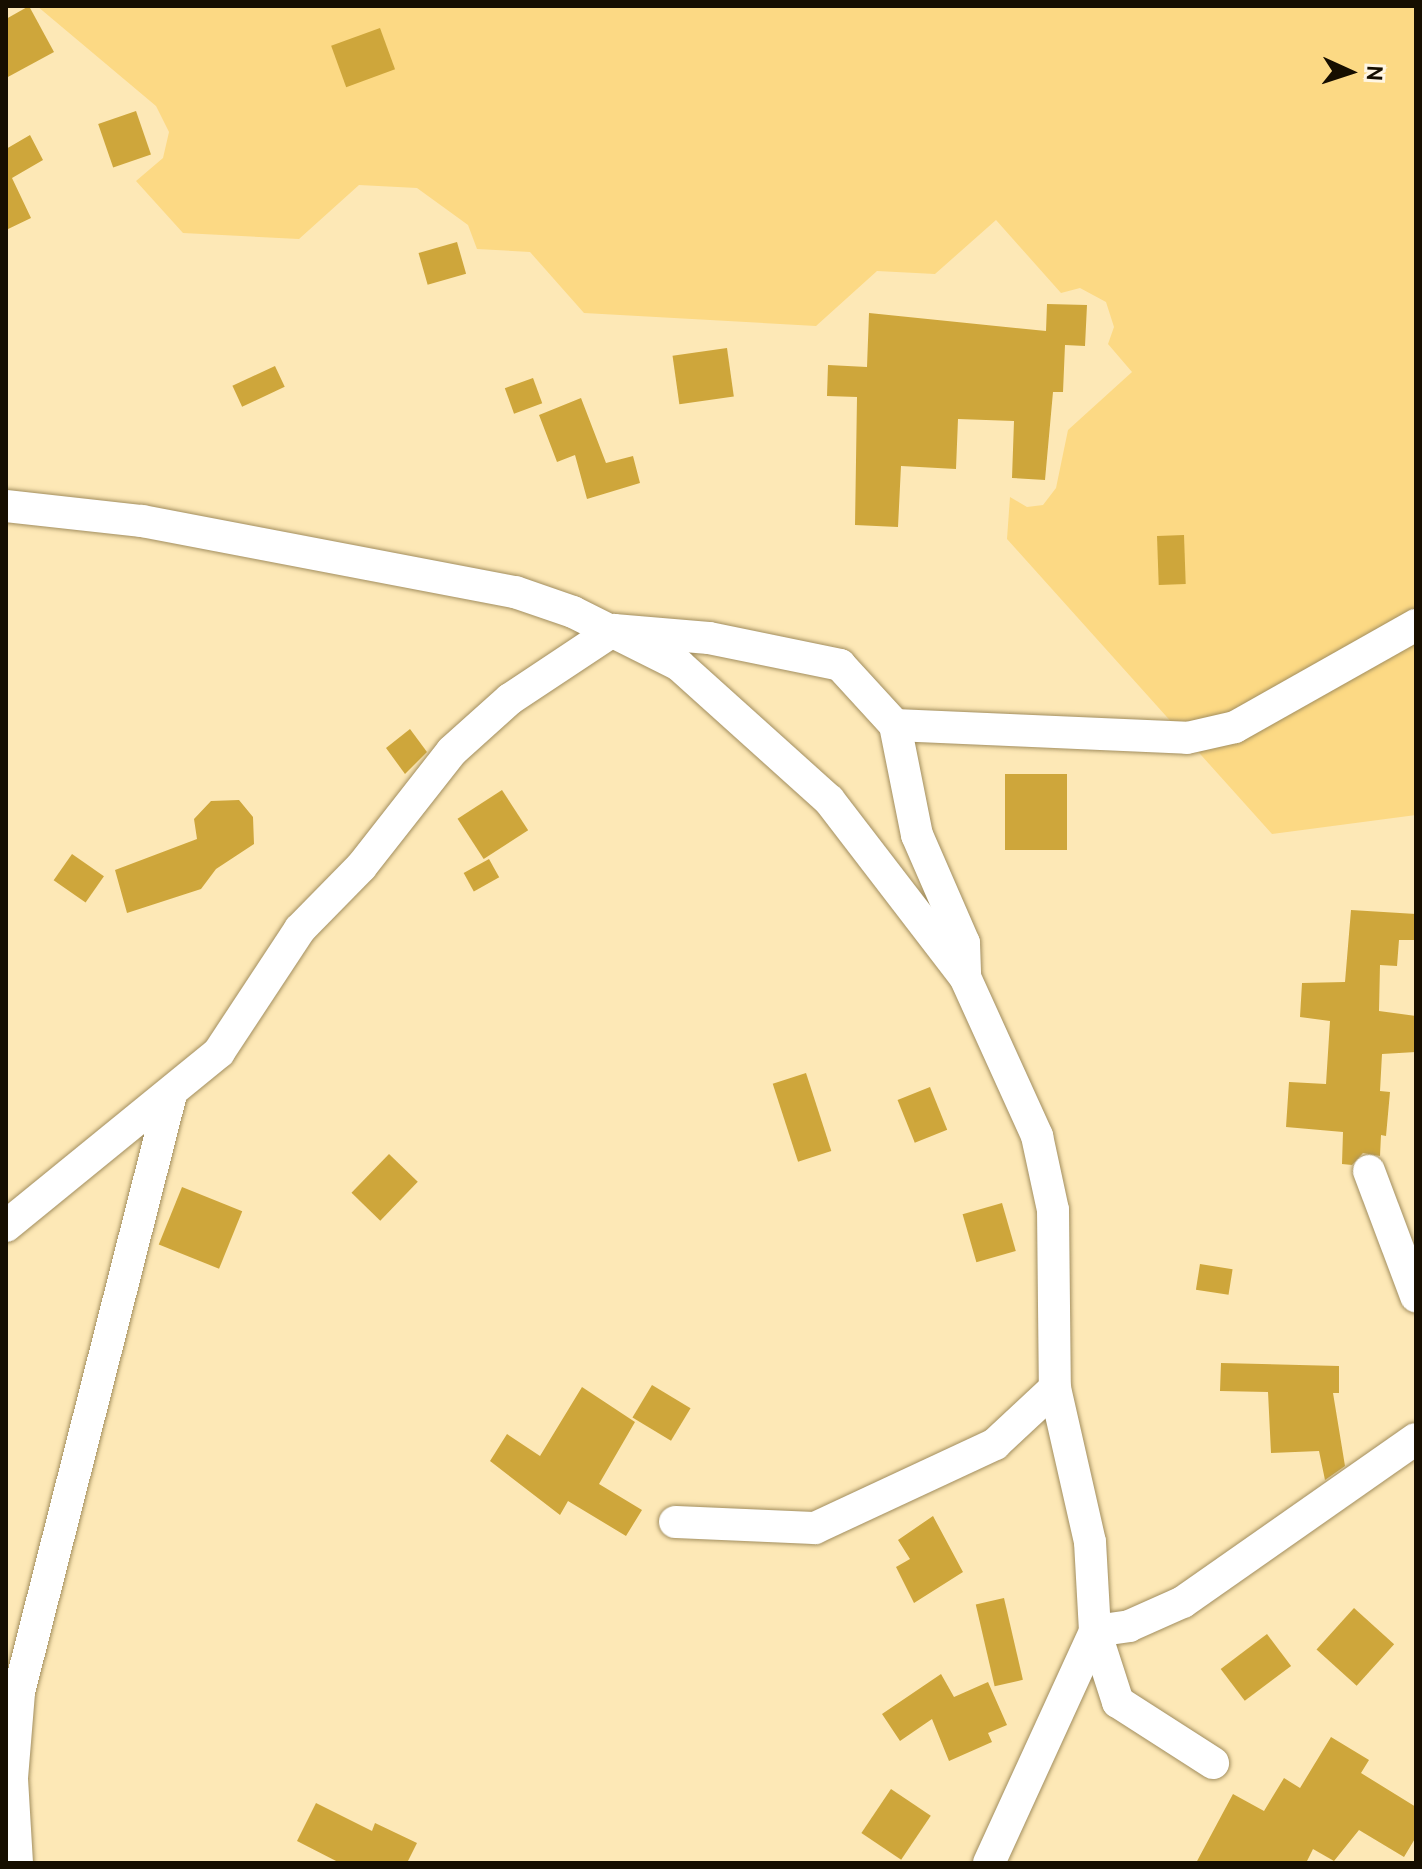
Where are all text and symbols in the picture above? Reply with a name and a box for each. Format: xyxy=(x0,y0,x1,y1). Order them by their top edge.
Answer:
north arrow xyxy=(1310,32,1390,112)
text: N xyxy=(1361,65,1388,82)

